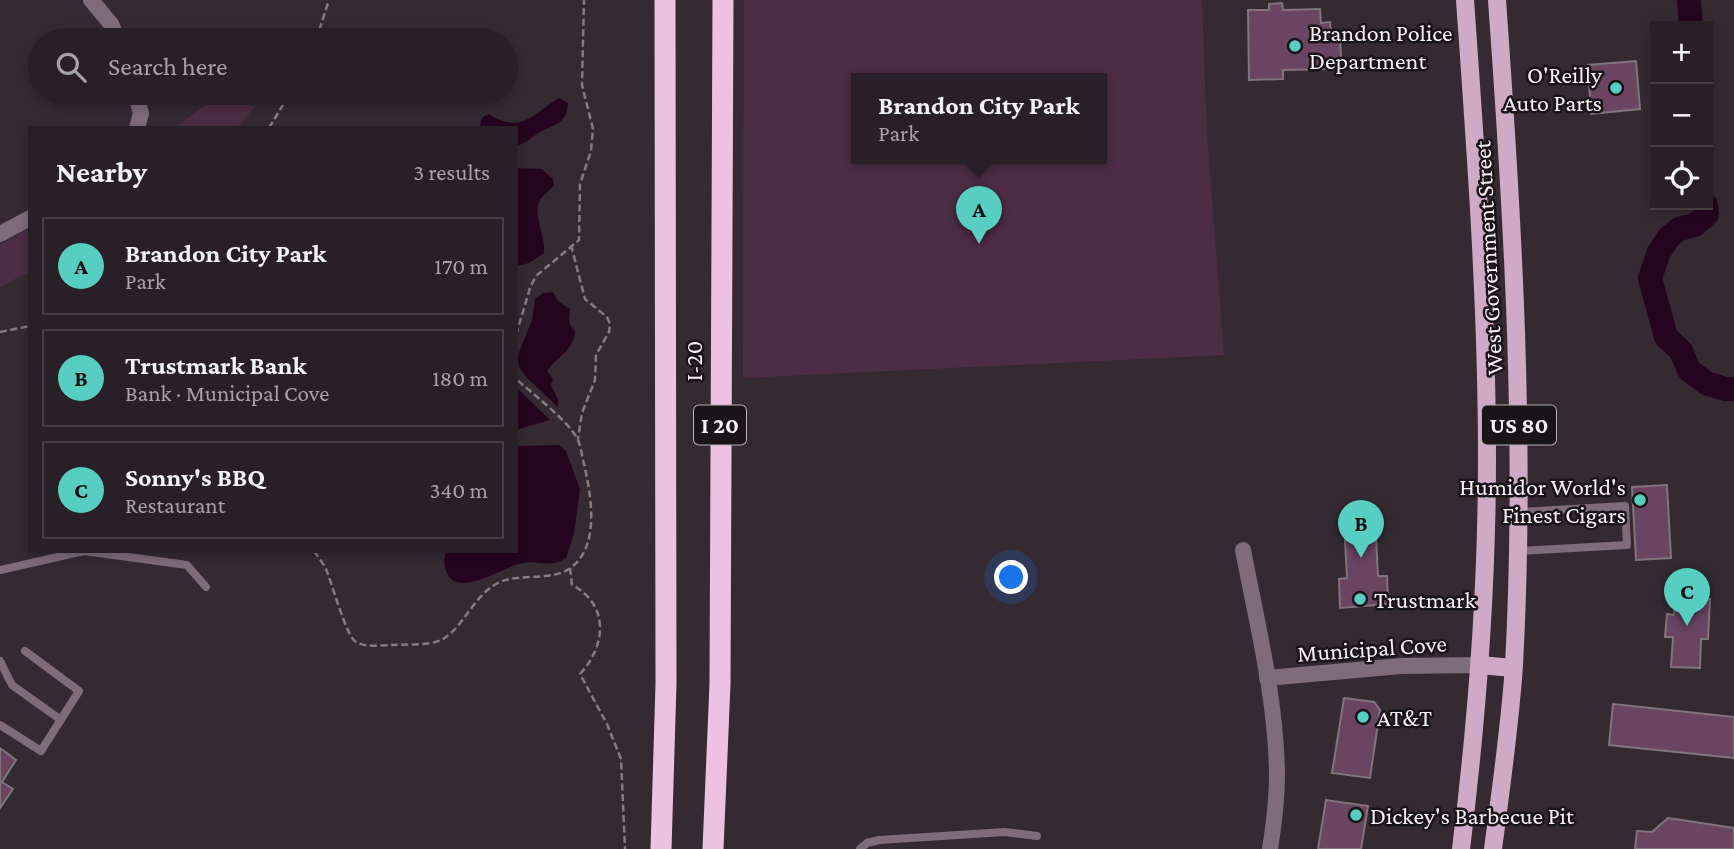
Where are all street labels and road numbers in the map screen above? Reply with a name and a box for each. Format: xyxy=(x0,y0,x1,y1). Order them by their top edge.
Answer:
street label: West Government Street xyxy=(1468,139,1508,376)
street label: I-20 xyxy=(680,341,707,381)
road number: I 20 xyxy=(694,406,746,444)
road number: US 80 xyxy=(1482,406,1556,444)
street label: Municipal Cove xyxy=(1296,629,1448,667)

